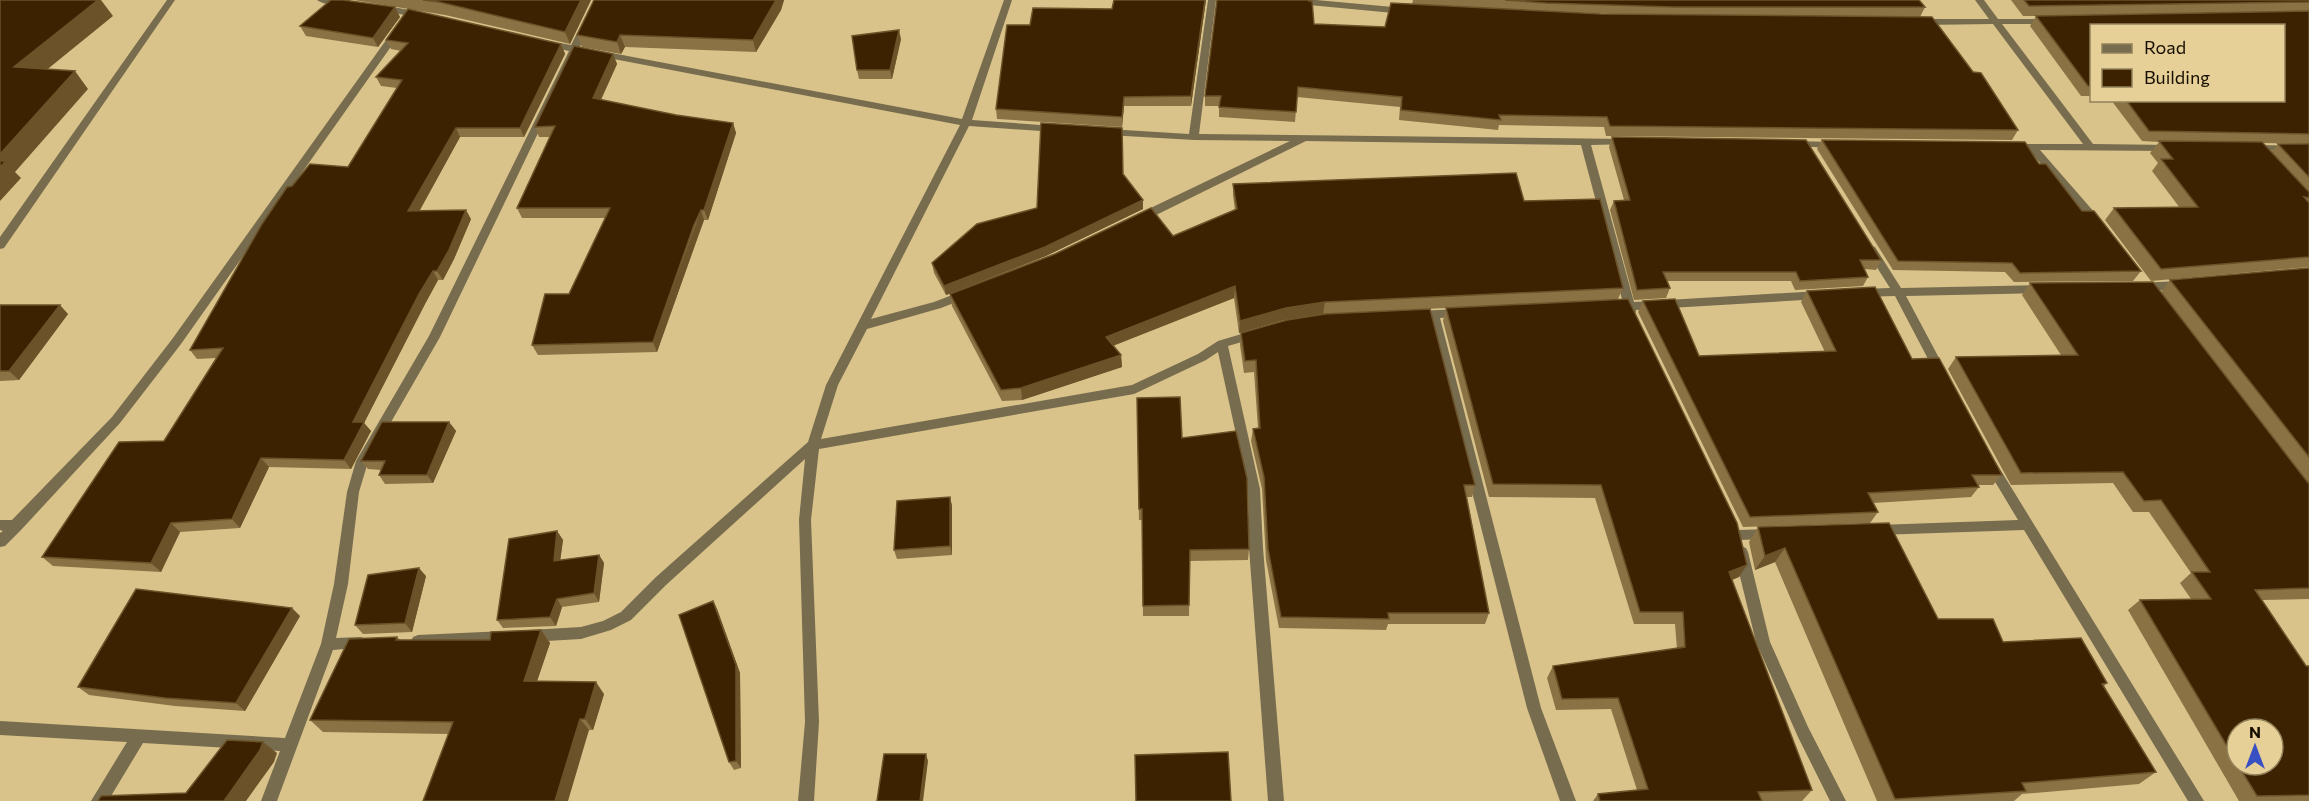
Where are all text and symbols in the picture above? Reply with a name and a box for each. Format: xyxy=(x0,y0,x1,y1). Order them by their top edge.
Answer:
legend xyxy=(2090,24,2285,102)
text: Road xyxy=(2144,36,2186,58)
text: Building xyxy=(2144,66,2210,88)
north arrow xyxy=(2225,717,2285,777)
text: N xyxy=(2249,722,2261,741)

